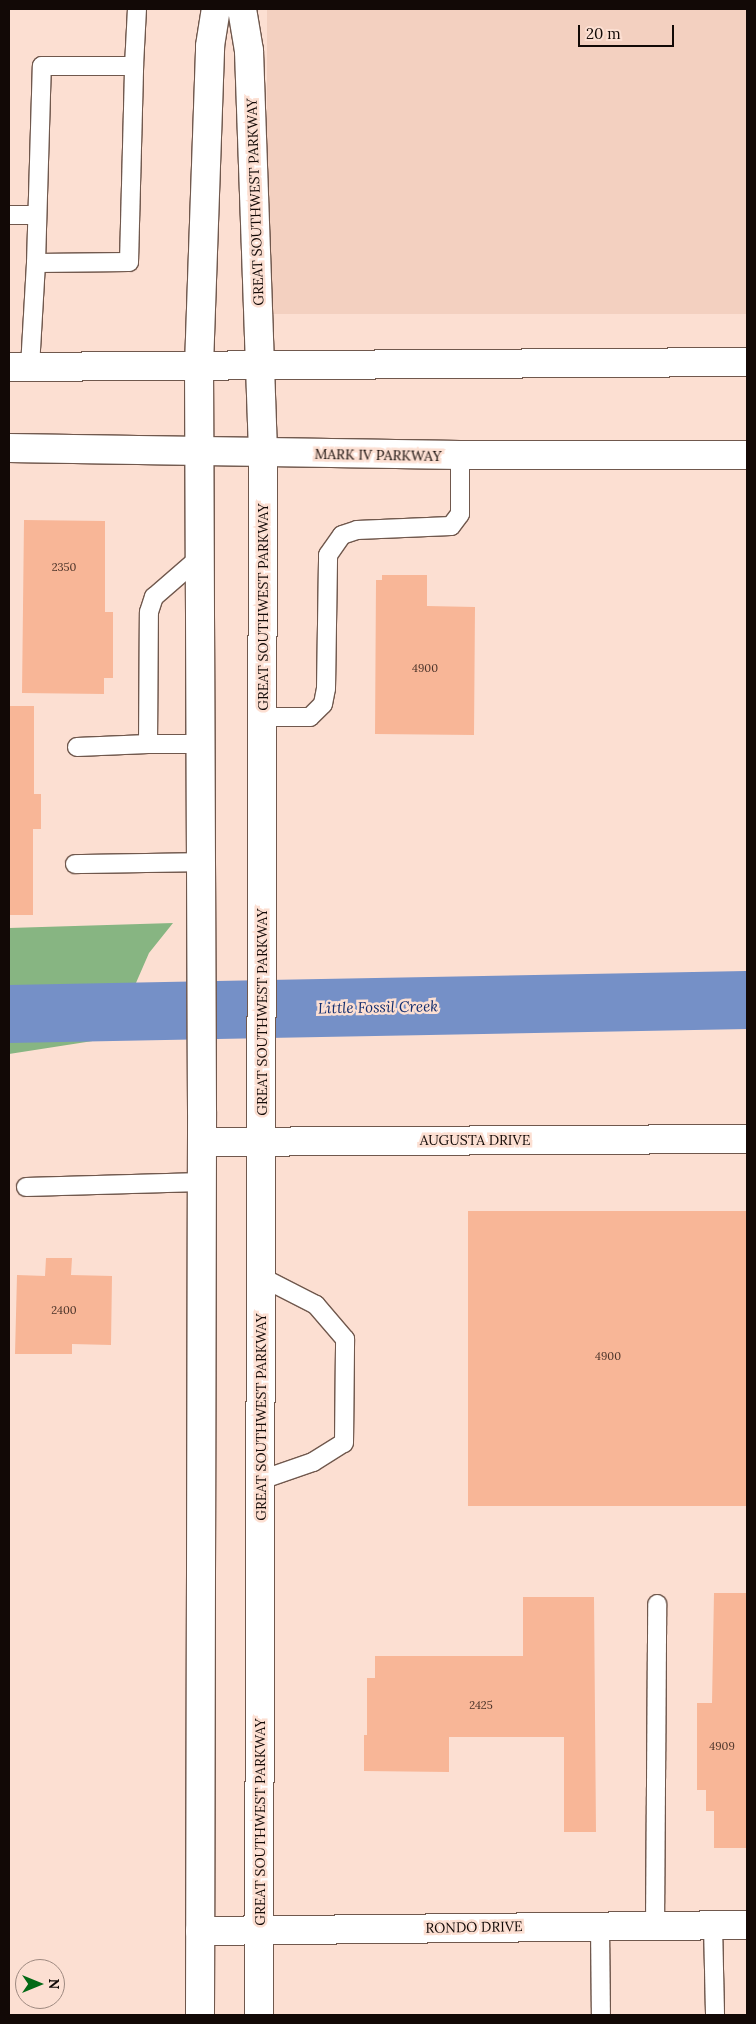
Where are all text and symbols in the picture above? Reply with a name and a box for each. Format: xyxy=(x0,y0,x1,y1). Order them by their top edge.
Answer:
scale bar xyxy=(581,15,677,47)
text: 20 m xyxy=(586,24,621,43)
street label: GREAT SOUTHWEST PARKWAY xyxy=(243,98,267,306)
street label: MARK IV PARKWAY xyxy=(314,445,442,465)
street label: GREAT SOUTHWEST PARKWAY xyxy=(255,503,271,711)
house number: 2350 xyxy=(52,560,76,574)
house number: 4900 xyxy=(412,661,438,675)
street label: GREAT SOUTHWEST PARKWAY xyxy=(254,908,270,1116)
water label: Little Fossil Creek xyxy=(318,997,438,1017)
street label: AUGUSTA DRIVE xyxy=(420,1132,530,1148)
house number: 2400 xyxy=(51,1303,77,1317)
street label: GREAT SOUTHWEST PARKWAY xyxy=(253,1313,269,1521)
house number: 4900 xyxy=(595,1349,621,1363)
house number: 2425 xyxy=(469,1698,493,1712)
street label: GREAT SOUTHWEST PARKWAY xyxy=(252,1718,268,1926)
house number: 4909 xyxy=(709,1739,735,1753)
street label: RONDO DRIVE xyxy=(425,1918,523,1936)
north arrow xyxy=(15,1959,65,2009)
text: N xyxy=(45,1979,63,1989)

